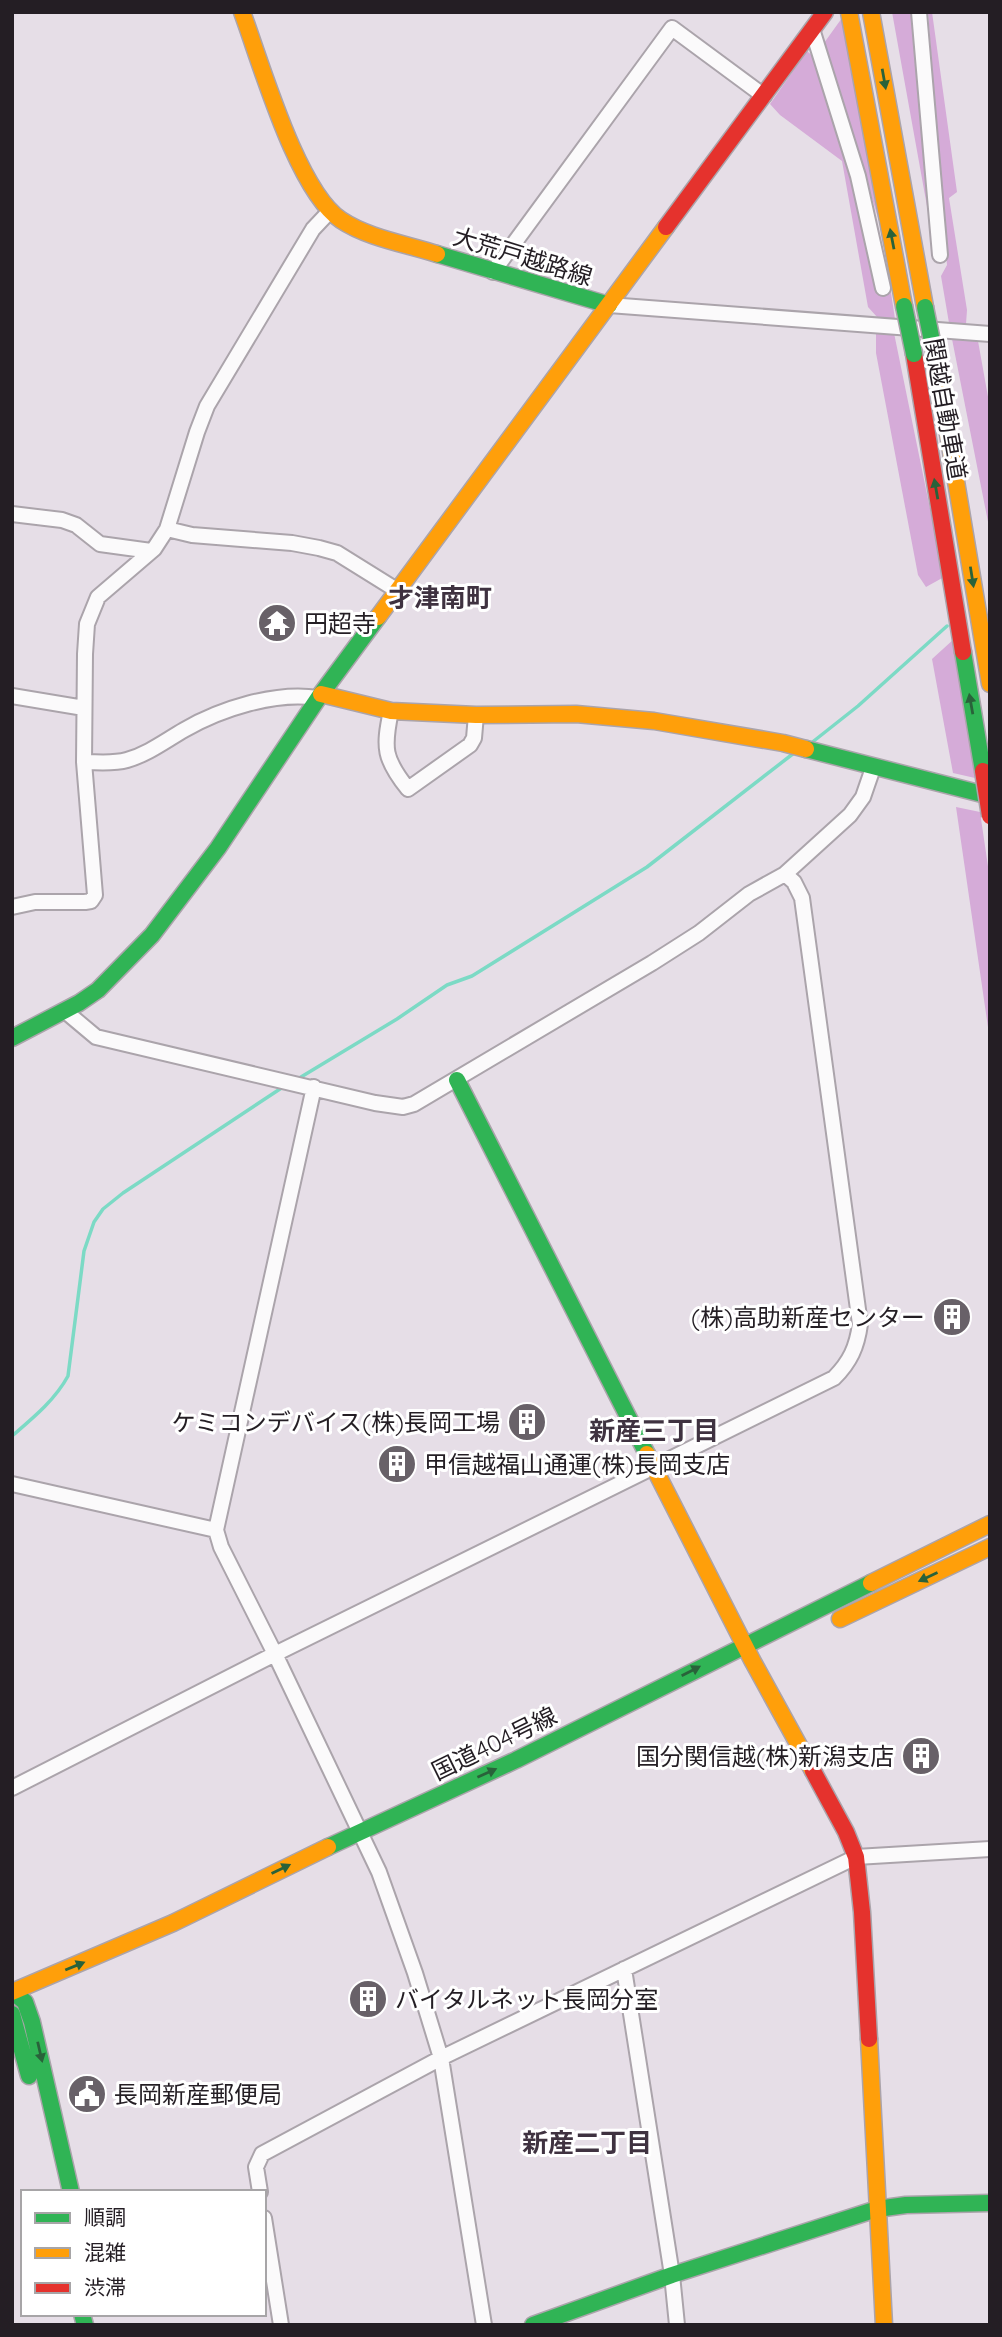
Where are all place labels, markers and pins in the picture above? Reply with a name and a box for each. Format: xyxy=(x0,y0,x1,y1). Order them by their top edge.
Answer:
temple icon: 円超寺 xyxy=(256,602,298,644)
place label: 円超寺 xyxy=(304,608,376,638)
building icon: (株)高助新産センター xyxy=(931,1296,973,1338)
place label: (株)高助新産センター xyxy=(691,1302,925,1332)
building icon: ケミコンデバイス(株)長岡工場 xyxy=(506,1401,548,1443)
place label: ケミコンデバイス(株)長岡工場 xyxy=(171,1407,500,1437)
building icon: 甲信越福山通運(株)長岡支店 xyxy=(376,1443,418,1485)
place label: 甲信越福山通運(株)長岡支店 xyxy=(424,1449,730,1479)
building icon: 国分関信越(株)新潟支店 xyxy=(900,1735,942,1777)
place label: 国分関信越(株)新潟支店 xyxy=(636,1741,894,1771)
building icon: バイタルネット長岡分室 xyxy=(347,1978,389,2020)
place label: バイタルネット長岡分室 xyxy=(395,1984,658,2014)
public building icon: 長岡新産郵便局 xyxy=(66,2073,108,2115)
place label: 長岡新産郵便局 xyxy=(114,2079,282,2109)

